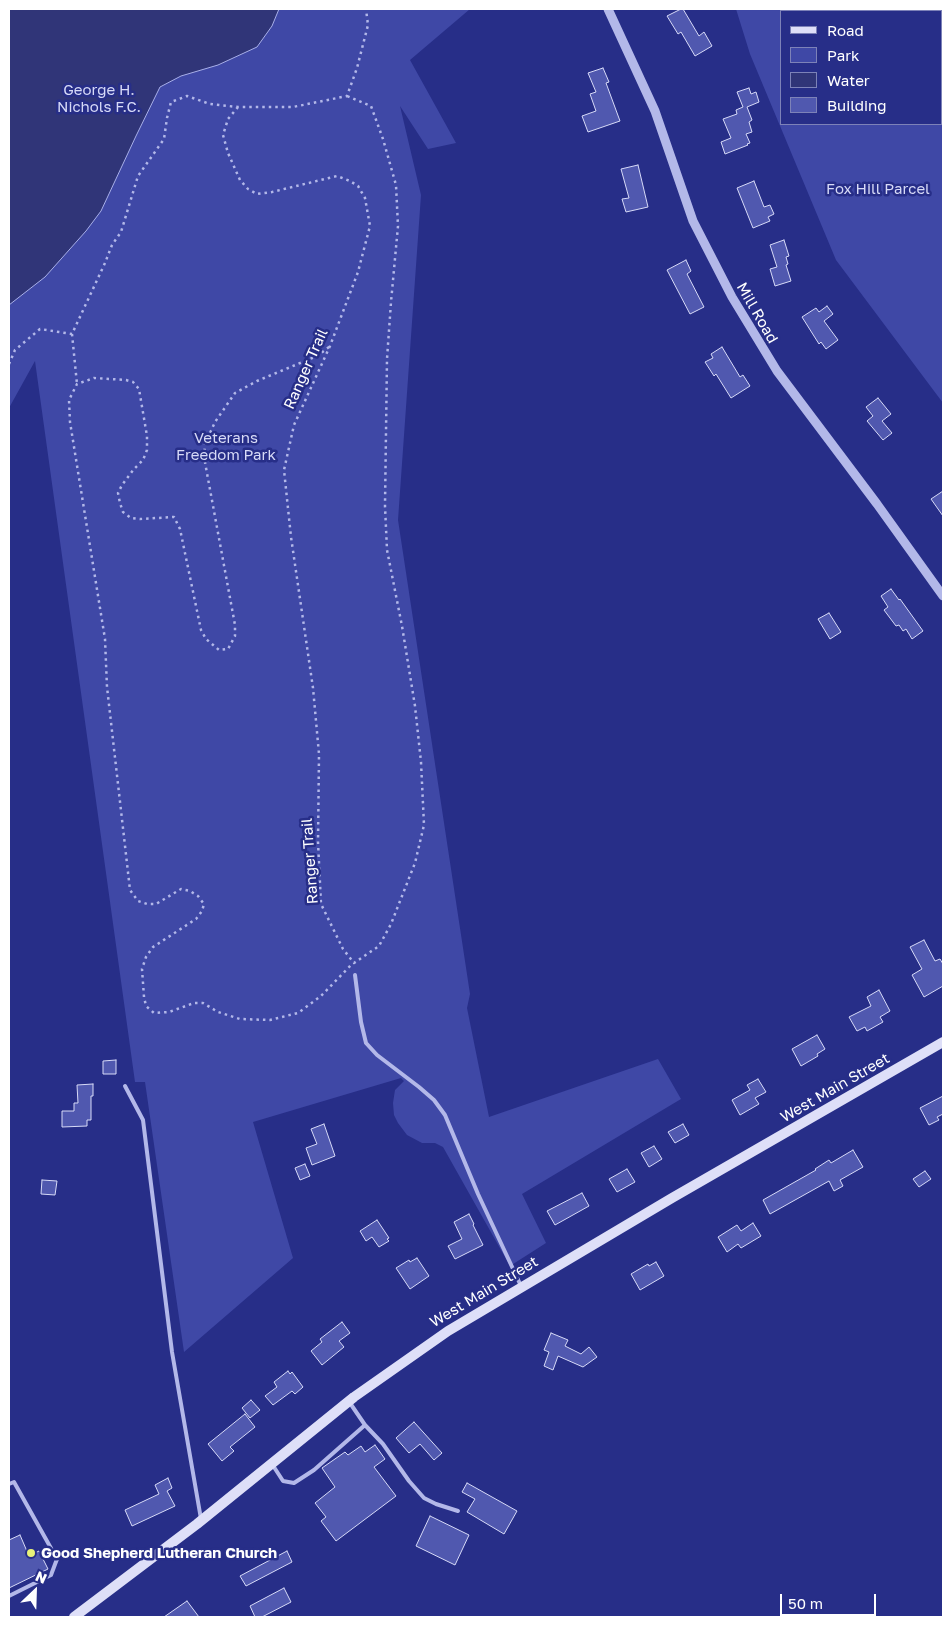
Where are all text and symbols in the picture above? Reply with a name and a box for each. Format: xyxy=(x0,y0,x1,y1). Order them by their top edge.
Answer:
legend xyxy=(780,10,942,125)
text: Road xyxy=(827,21,864,39)
text: Park xyxy=(827,46,859,64)
text: Water xyxy=(827,71,870,89)
park label: George H. Nichols F.C. xyxy=(57,81,141,116)
text: Building xyxy=(827,96,887,114)
park label: Fox Hill Parcel xyxy=(826,180,930,198)
street label: Mill Road xyxy=(732,279,782,347)
street label: Ranger Trail xyxy=(280,326,332,412)
park label: Veterans Freedom Park xyxy=(176,429,276,464)
street label: Ranger Trail xyxy=(298,817,322,905)
street label: West Main Street xyxy=(777,1049,893,1127)
street label: West Main Street xyxy=(427,1253,541,1331)
place label: Good Shepherd Lutheran Church xyxy=(41,1544,277,1562)
marker: Good Shepherd Lutheran Church xyxy=(25,1547,37,1559)
north arrow xyxy=(10,1566,60,1616)
text: N xyxy=(33,1567,50,1587)
scale bar xyxy=(782,1584,878,1616)
text: 50 m xyxy=(788,1594,823,1612)

